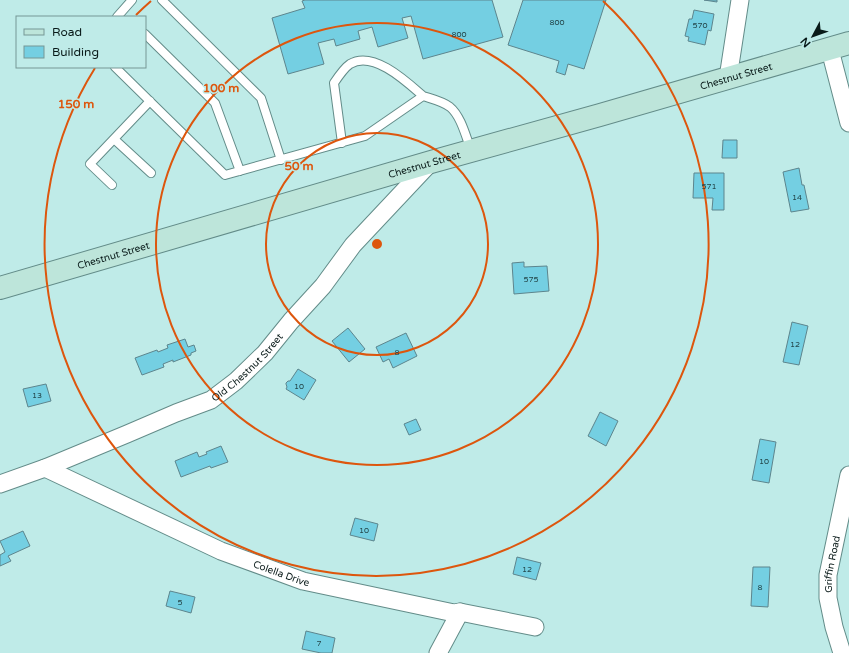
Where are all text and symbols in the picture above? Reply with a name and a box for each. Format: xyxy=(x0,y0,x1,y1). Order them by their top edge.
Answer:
legend xyxy=(16,16,146,68)
north arrow xyxy=(793,16,833,56)
house number: 800 xyxy=(549,18,565,27)
house number: 570 xyxy=(692,21,708,30)
text: Road xyxy=(52,25,82,39)
house number: 800 xyxy=(451,30,467,39)
text: N xyxy=(798,35,814,50)
text: Building xyxy=(52,45,99,59)
street label: Chestnut Street xyxy=(699,60,774,93)
text: 100 m xyxy=(203,81,239,95)
text: 150 m xyxy=(58,97,94,111)
street label: Chestnut Street xyxy=(387,149,462,181)
text: 50 m xyxy=(284,159,314,173)
house number: 571 xyxy=(701,182,717,191)
house number: 14 xyxy=(792,193,802,202)
centre of rings xyxy=(370,237,384,251)
street label: Chestnut Street xyxy=(76,240,151,272)
house number: 575 xyxy=(523,275,539,284)
street label: Old Chestnut Street xyxy=(209,331,286,404)
house number: 12 xyxy=(790,340,800,349)
house number: 8 xyxy=(394,348,400,357)
house number: 10 xyxy=(294,382,304,391)
house number: 13 xyxy=(32,391,42,400)
house number: 10 xyxy=(759,457,769,466)
house number: 10 xyxy=(359,526,369,535)
street label: Griffin Road xyxy=(822,535,843,593)
street label: Colella Drive xyxy=(251,558,311,589)
house number: 12 xyxy=(522,565,532,574)
house number: 8 xyxy=(757,583,763,592)
house number: 5 xyxy=(177,598,183,607)
house number: 7 xyxy=(316,639,322,648)

